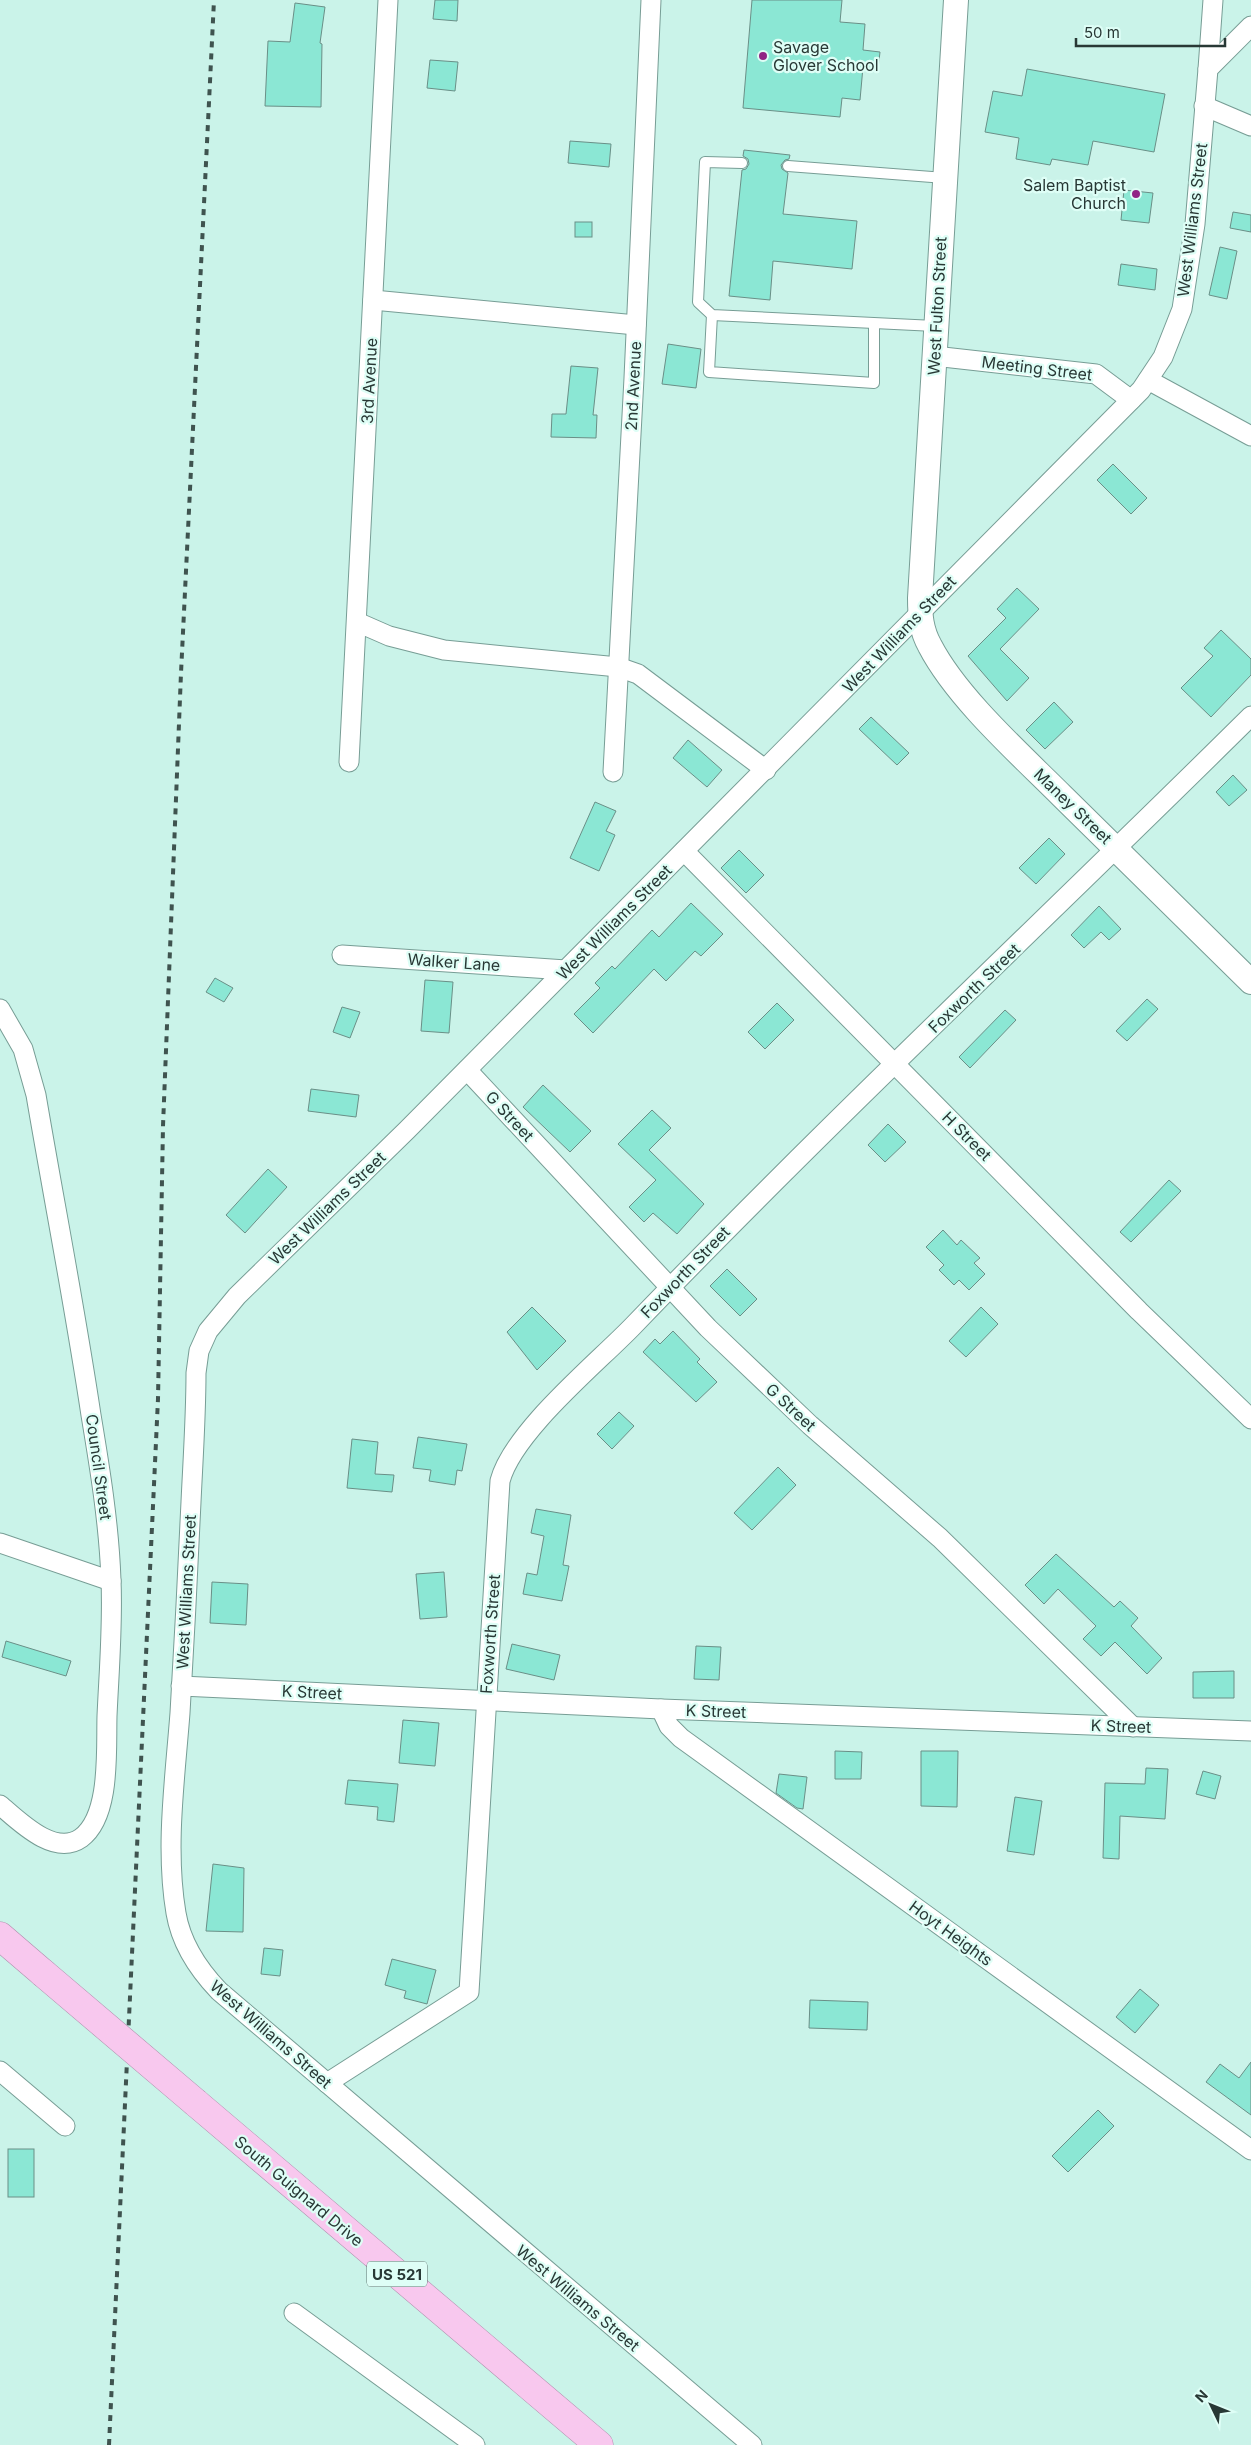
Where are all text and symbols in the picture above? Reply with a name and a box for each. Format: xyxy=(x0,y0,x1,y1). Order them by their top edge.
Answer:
scale bar xyxy=(1076,15,1225,47)
text: 50 m xyxy=(1084,23,1120,42)
place label: Savage Glover School xyxy=(773,37,879,75)
marker: Savage Glover School xyxy=(757,50,769,62)
street label: West Williams Street xyxy=(1173,142,1211,298)
place label: Salem Baptist Church xyxy=(1023,175,1126,213)
marker: Salem Baptist Church xyxy=(1130,188,1142,200)
street label: West Fulton Street xyxy=(923,236,951,376)
street label: 3rd Avenue xyxy=(357,337,381,425)
street label: 2nd Avenue xyxy=(621,341,645,431)
street label: Meeting Street xyxy=(981,351,1093,385)
street label: West Williams Street xyxy=(838,571,960,697)
street label: Maney Street xyxy=(1030,764,1116,848)
street label: West Williams Street xyxy=(552,860,676,984)
street label: Foxworth Street xyxy=(924,939,1024,1037)
street label: Walker Lane xyxy=(407,949,501,975)
street label: G Street xyxy=(482,1087,538,1145)
street label: H Street xyxy=(938,1107,996,1165)
street label: West Williams Street xyxy=(264,1147,390,1269)
street label: Foxworth Street xyxy=(636,1222,734,1322)
street label: G Street xyxy=(762,1379,820,1435)
street label: Council Street xyxy=(82,1413,116,1521)
street label: West Williams Street xyxy=(172,1514,200,1670)
street label: Foxworth Street xyxy=(476,1574,504,1694)
street label: K Street xyxy=(281,1680,343,1704)
street label: K Street xyxy=(685,1700,747,1722)
street label: K Street xyxy=(1090,1715,1152,1737)
street label: Hoyt Heights xyxy=(905,1896,997,1970)
street label: West Williams Street xyxy=(206,1976,336,2092)
street label: South Guignard Drive xyxy=(231,2131,367,2251)
street label: West Williams Street xyxy=(512,2241,644,2355)
road number: US 521 xyxy=(367,2262,427,2286)
north arrow xyxy=(1186,2380,1236,2430)
text: N xyxy=(1191,2386,1211,2405)

